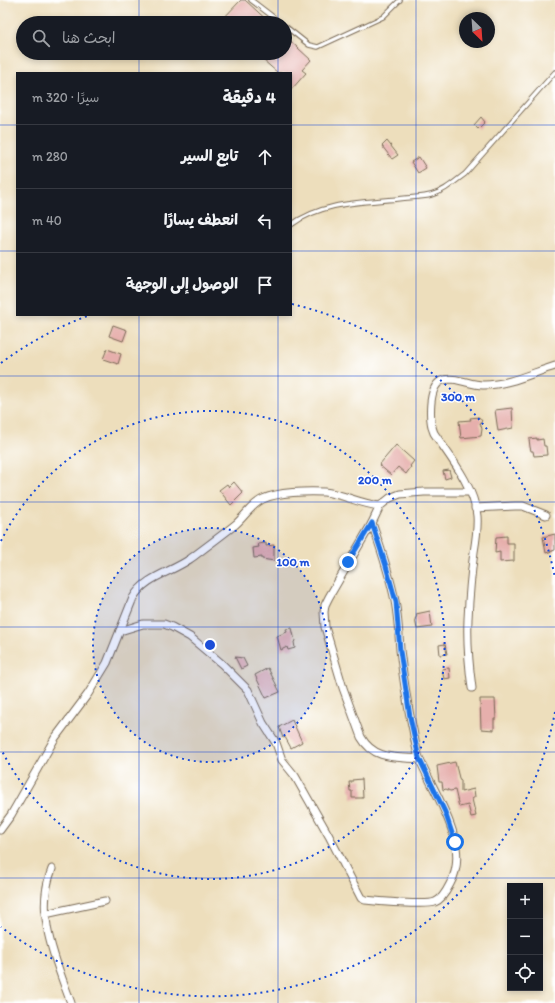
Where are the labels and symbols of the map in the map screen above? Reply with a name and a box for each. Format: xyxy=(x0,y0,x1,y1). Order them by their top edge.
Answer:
north arrow xyxy=(459,12,495,48)
text: 300 m xyxy=(441,390,476,404)
text: 200 m xyxy=(358,473,393,487)
route end xyxy=(339,553,357,571)
text: 100 m xyxy=(276,555,310,569)
centre of rings xyxy=(203,638,217,652)
route start xyxy=(446,833,464,851)

